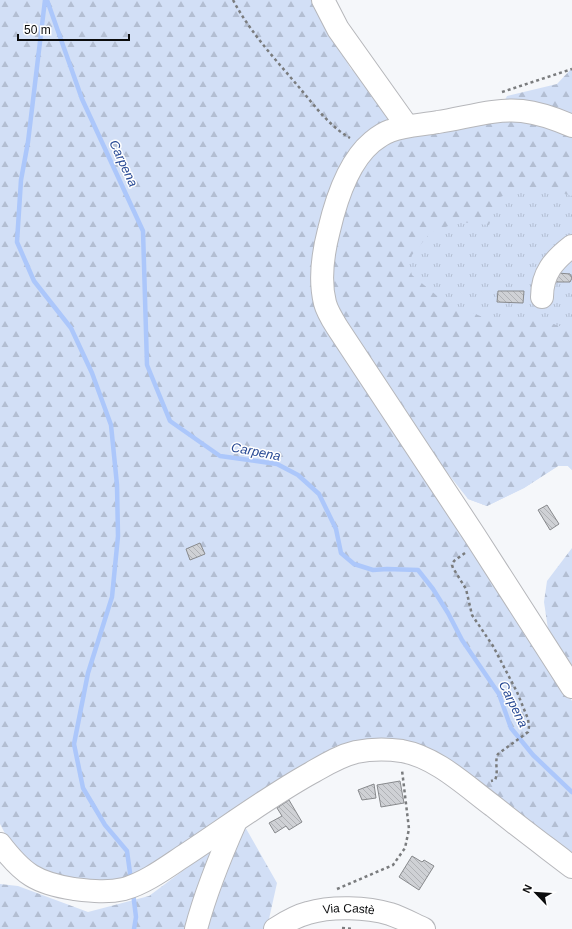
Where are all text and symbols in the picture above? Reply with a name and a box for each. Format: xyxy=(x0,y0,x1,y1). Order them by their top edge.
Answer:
scale bar xyxy=(18,16,129,42)
text: 50 m xyxy=(24,23,51,37)
water label: Carpena xyxy=(106,137,141,189)
water label: Carpena xyxy=(230,439,282,464)
water label: Carpena xyxy=(496,679,531,730)
north arrow xyxy=(516,873,556,913)
text: N xyxy=(520,883,534,895)
street label: Via Castè xyxy=(322,901,376,917)

